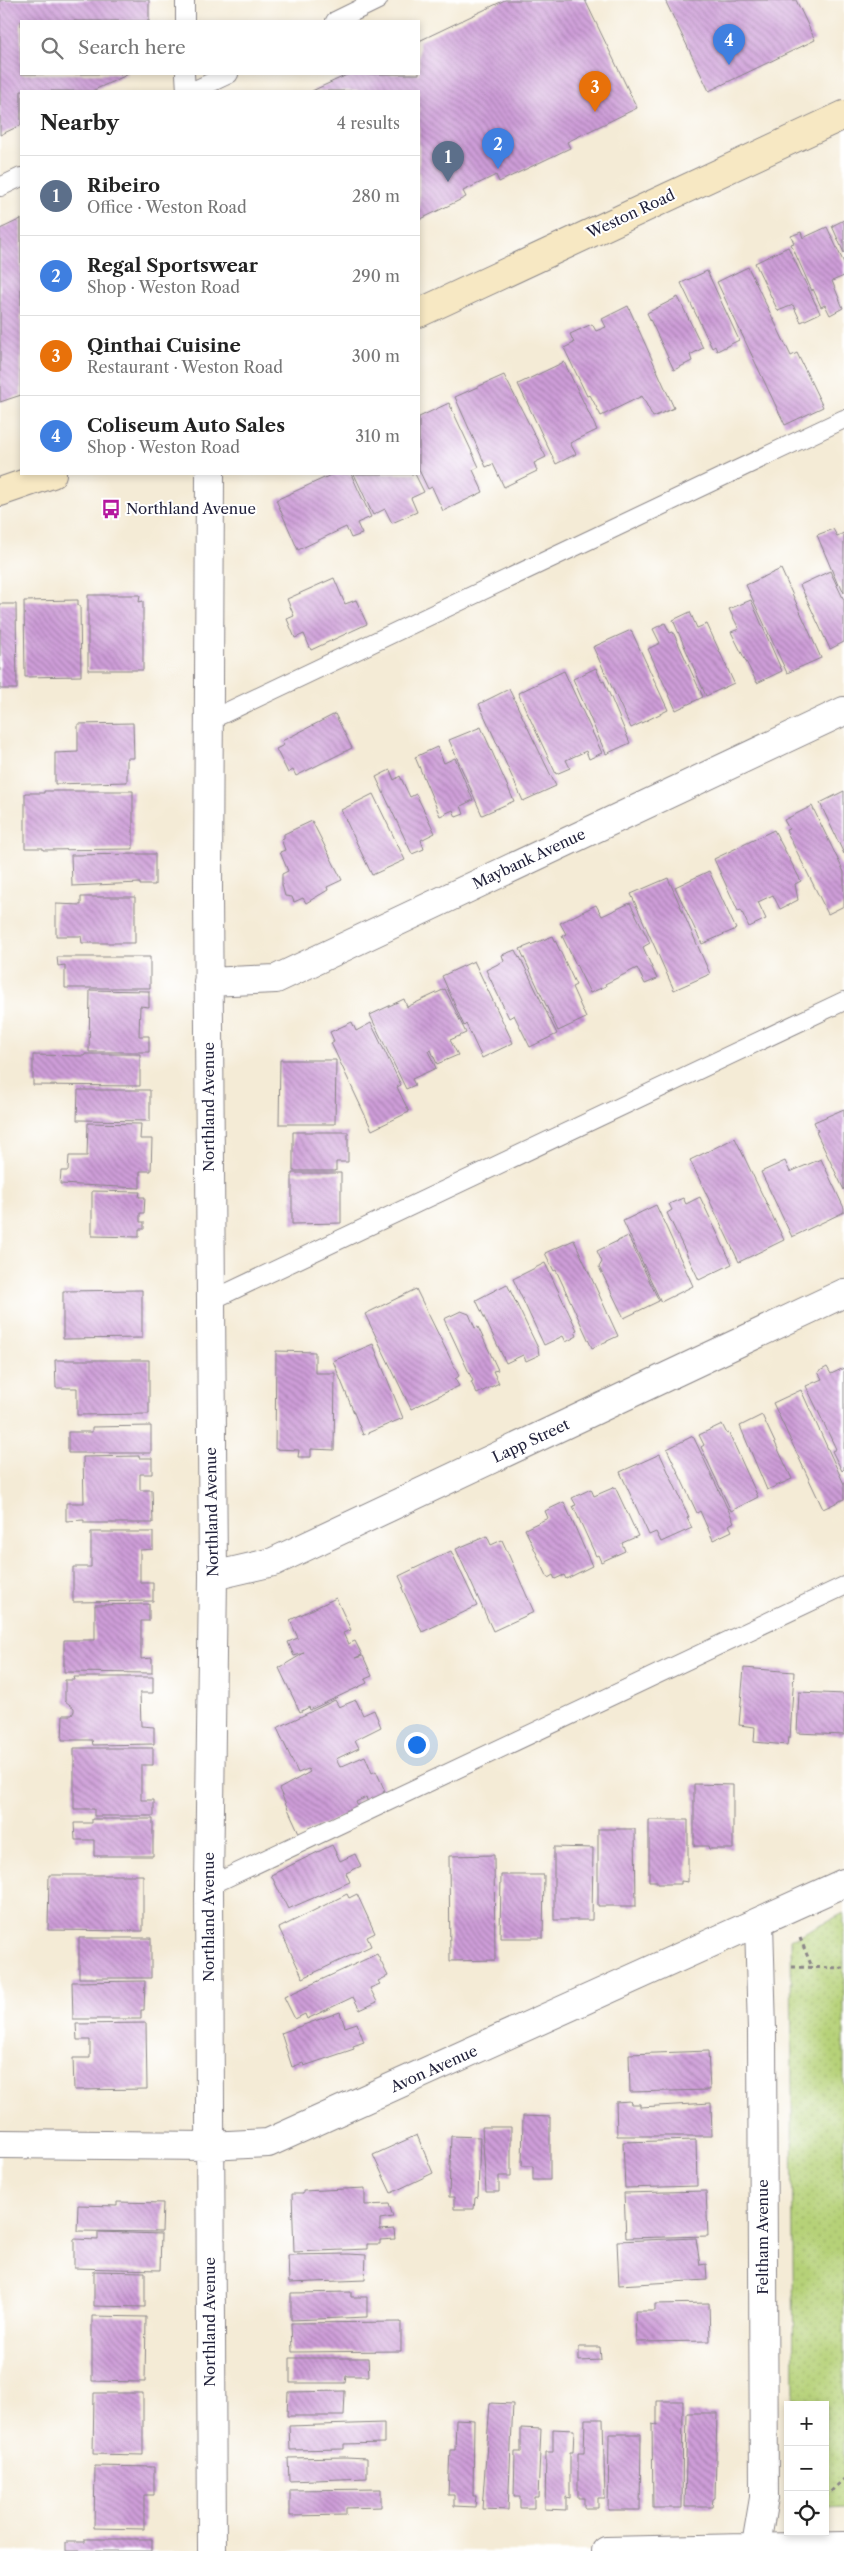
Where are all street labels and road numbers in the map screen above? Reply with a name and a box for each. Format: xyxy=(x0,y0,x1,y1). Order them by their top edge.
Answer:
street label: Weston Road xyxy=(583,185,678,243)
street label: Maybank Avenue xyxy=(469,824,588,893)
street label: Northland Avenue xyxy=(199,1042,218,1172)
street label: Lapp Street xyxy=(489,1414,573,1467)
street label: Northland Avenue xyxy=(201,1447,222,1577)
street label: Northland Avenue xyxy=(199,1852,218,1982)
street label: Avon Avenue xyxy=(386,2041,480,2097)
street label: Feltham Avenue xyxy=(753,2179,772,2295)
street label: Northland Avenue xyxy=(200,2257,219,2387)

